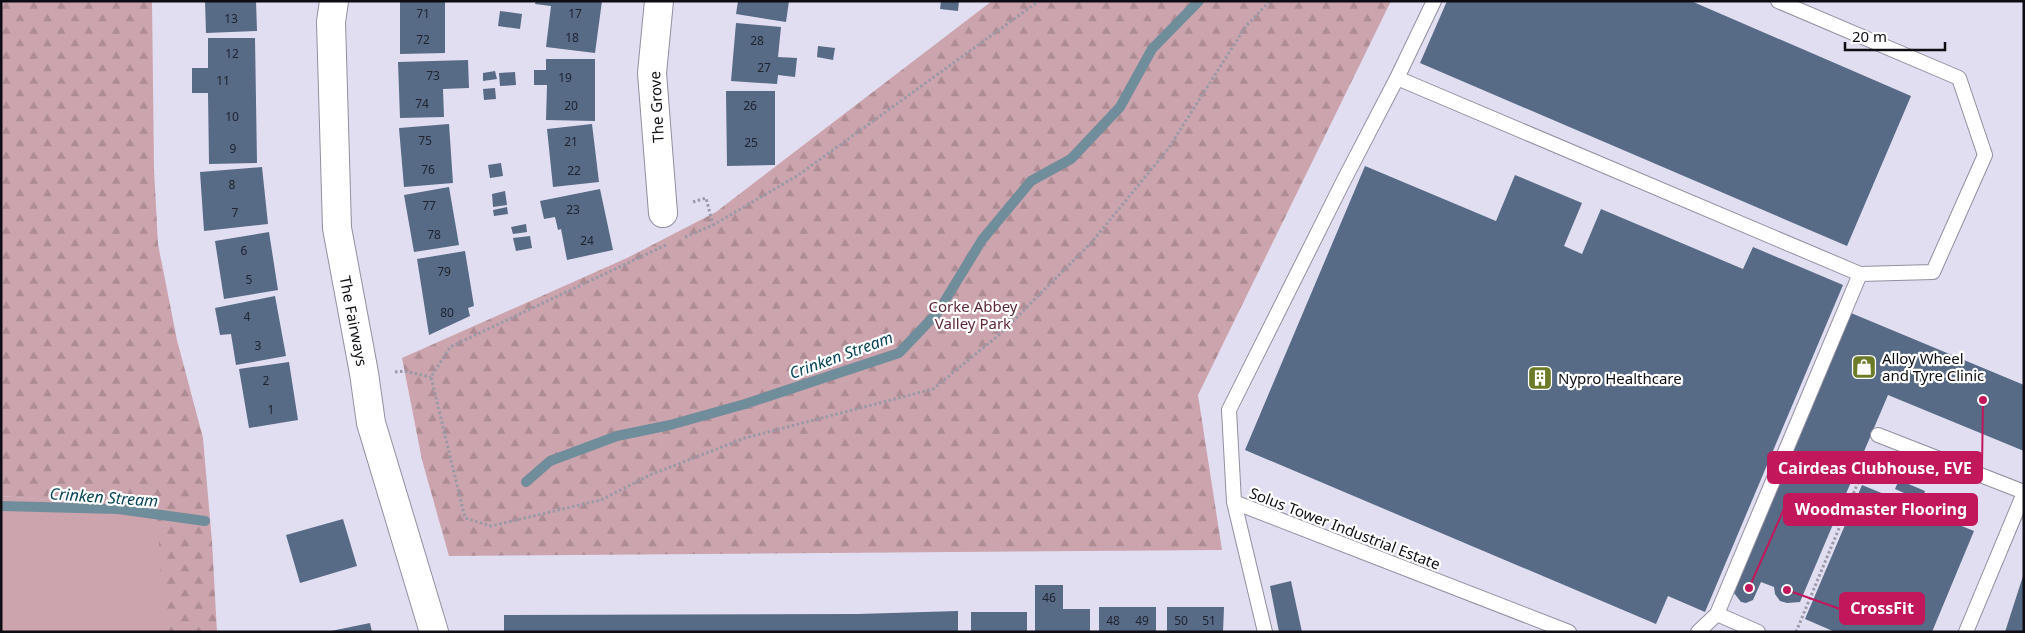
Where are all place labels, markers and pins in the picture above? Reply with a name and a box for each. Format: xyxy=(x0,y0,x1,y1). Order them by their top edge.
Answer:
place label: Alloy Wheel and Tyre Clinic xyxy=(1882,348,1984,385)
shop icon: Alloy Wheel and Tyre Clinic xyxy=(1851,354,1877,380)
building icon: Nypro Healthcare xyxy=(1527,365,1553,391)
place label: Nypro Healthcare xyxy=(1558,368,1682,388)
callout: Cairdeas Clubhouse, EVE xyxy=(1768,452,1982,483)
callout: Woodmaster Flooring xyxy=(1784,494,1977,525)
callout: CrossFit xyxy=(1840,593,1924,624)

